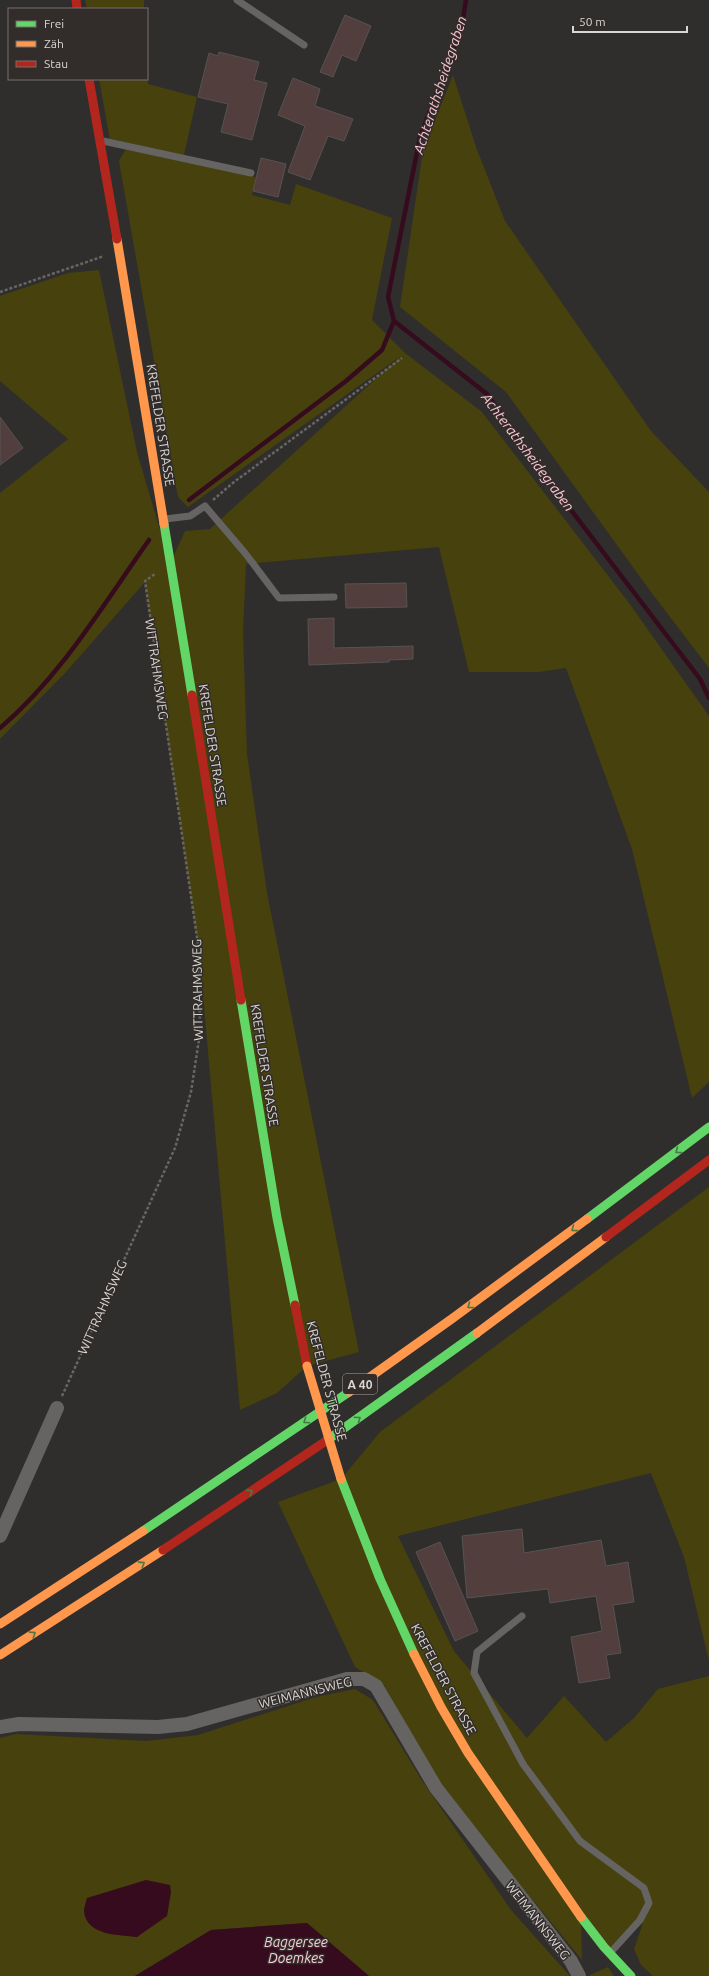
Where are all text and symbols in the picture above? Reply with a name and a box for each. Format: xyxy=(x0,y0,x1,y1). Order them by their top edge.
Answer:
legend xyxy=(8,8,148,80)
scale bar xyxy=(573,8,687,34)
water label: Achterathsheidegraben xyxy=(410,14,470,157)
text: 50 m xyxy=(579,15,606,28)
text: Frei xyxy=(44,17,64,30)
text: Zäh xyxy=(44,37,64,50)
text: Stau xyxy=(44,57,68,70)
street label: KREFELDER STRASSE xyxy=(144,363,178,487)
water label: Achterathsheidegraben xyxy=(478,389,578,514)
street label: WITTRAHMSWEG xyxy=(143,618,171,720)
street label: KREFELDER STRASSE xyxy=(196,683,230,807)
street label: WITTRAHMSWEG xyxy=(189,939,205,1041)
street label: KREFELDER STRASSE xyxy=(248,1003,282,1127)
one-way arrow xyxy=(675,1146,682,1153)
one-way arrow xyxy=(572,1224,579,1231)
street label: WITTRAHMSWEG xyxy=(75,1258,129,1356)
one-way arrow xyxy=(467,1301,474,1308)
street label: KREFELDER STRASSE xyxy=(304,1319,350,1443)
road number: A 40 xyxy=(343,1374,377,1394)
one-way arrow xyxy=(303,1416,310,1424)
one-way arrow xyxy=(353,1417,360,1424)
one-way arrow xyxy=(246,1489,253,1496)
one-way arrow xyxy=(138,1561,145,1569)
street label: KREFELDER STRASSE xyxy=(409,1621,479,1737)
one-way arrow xyxy=(29,1631,36,1639)
street label: WEIMANNSWEG xyxy=(257,1674,353,1710)
street label: WEIMANNSWEG xyxy=(503,1878,573,1962)
water label: Baggersee Doemkes xyxy=(264,1934,328,1966)

